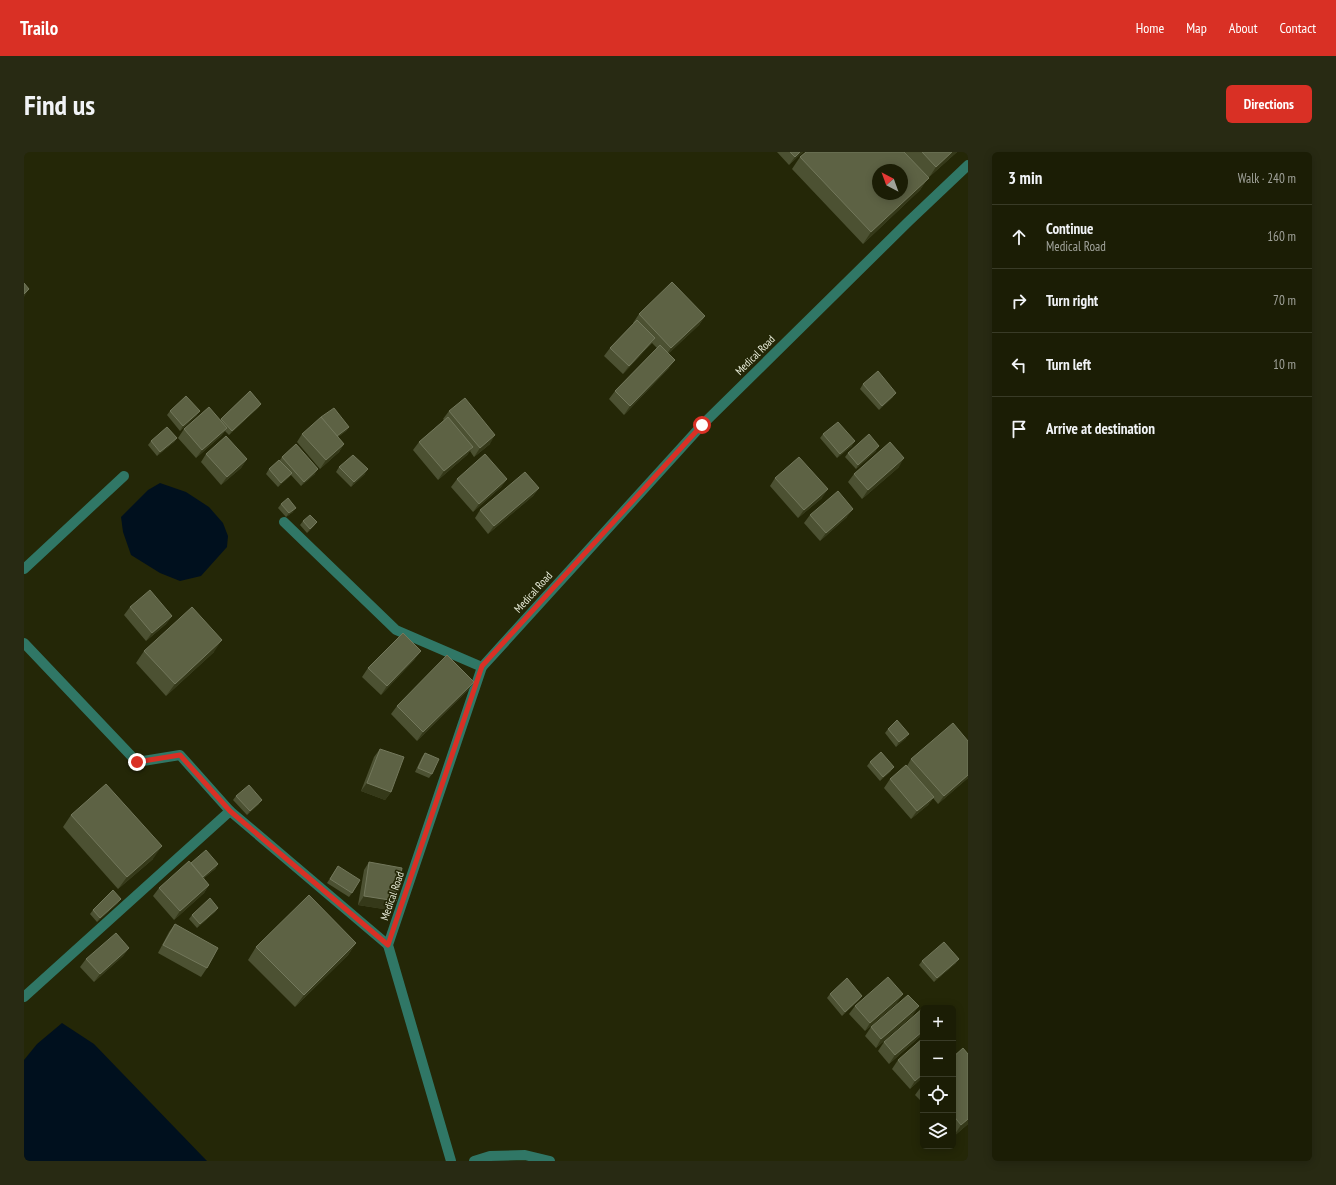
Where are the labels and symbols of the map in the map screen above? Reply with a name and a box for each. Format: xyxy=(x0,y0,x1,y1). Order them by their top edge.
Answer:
north arrow xyxy=(872,164,908,200)
street label: Medical Road xyxy=(732,332,778,378)
route start xyxy=(693,416,711,434)
street label: Medical Road xyxy=(511,568,555,616)
route end xyxy=(128,753,146,771)
street label: Medical Road xyxy=(377,870,407,922)

